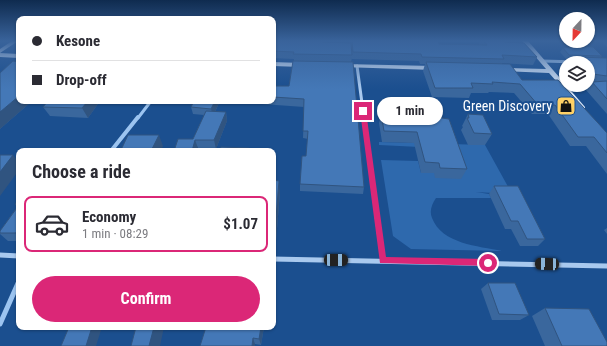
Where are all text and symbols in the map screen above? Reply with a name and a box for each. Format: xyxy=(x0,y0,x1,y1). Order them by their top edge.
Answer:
north arrow xyxy=(559,12,595,48)
map controls xyxy=(559,12,595,92)
text: Kesone xyxy=(56,32,100,50)
button: layers xyxy=(559,56,595,92)
text: Drop-off xyxy=(56,71,107,89)
shop icon: Green Discovery xyxy=(555,95,577,117)
callout: 1 min xyxy=(377,97,443,125)
place label: Green Discovery xyxy=(463,98,552,114)
route end xyxy=(354,102,372,120)
text: 1 min xyxy=(396,103,424,118)
text: Choose a ride xyxy=(32,161,131,182)
icon: car xyxy=(34,206,70,242)
text: Economy xyxy=(82,208,136,226)
text: $1.07 xyxy=(223,215,258,233)
text: 1 min · 08:29 xyxy=(82,226,148,241)
car xyxy=(324,254,348,266)
route start xyxy=(479,254,497,272)
car xyxy=(535,258,559,270)
button: Confirm xyxy=(32,276,260,322)

